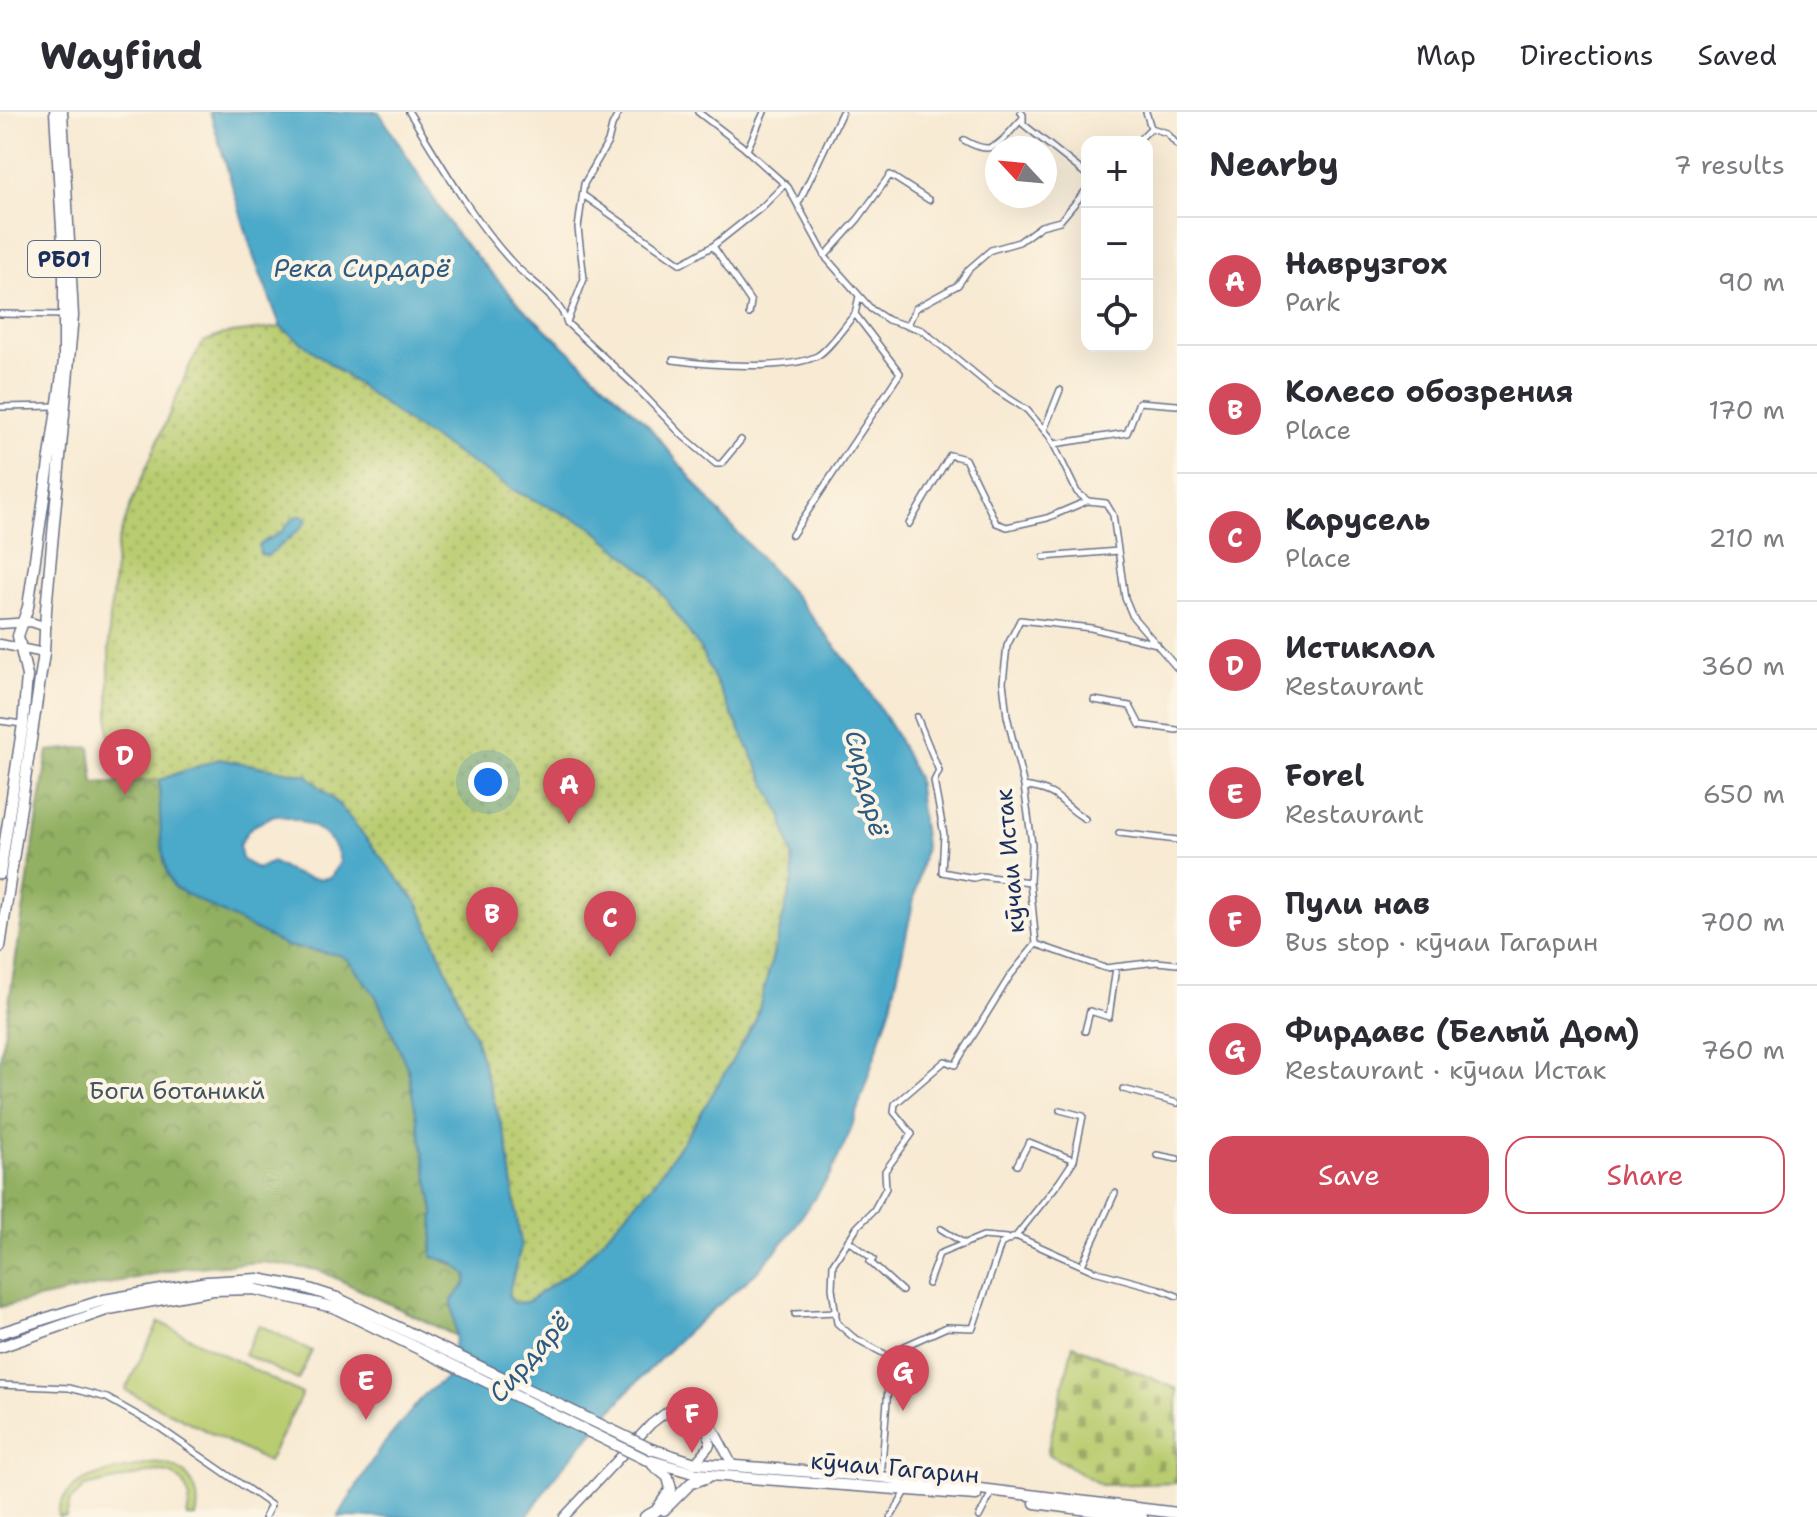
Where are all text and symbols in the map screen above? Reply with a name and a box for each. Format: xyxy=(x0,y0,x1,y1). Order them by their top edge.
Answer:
text: Wayfind xyxy=(40,30,203,81)
text: Map xyxy=(1416,36,1476,74)
text: Directions xyxy=(1520,36,1654,74)
text: Saved xyxy=(1698,36,1777,74)
north arrow xyxy=(985,136,1057,208)
map controls xyxy=(1081,136,1153,352)
button: + xyxy=(1081,136,1153,208)
text: Nearby xyxy=(1209,141,1339,187)
text: 7 results xyxy=(1673,147,1785,182)
button: − xyxy=(1081,208,1153,280)
road number: РБ01 xyxy=(28,241,100,277)
text: Наврузгох xyxy=(1285,243,1447,284)
water label: Река Сирдарё xyxy=(274,250,451,285)
text: A xyxy=(1225,264,1245,299)
text: 90 m xyxy=(1718,264,1785,299)
button: locate xyxy=(1081,280,1153,352)
text: Park xyxy=(1285,284,1341,319)
text: Колесо обозрения xyxy=(1285,371,1574,412)
text: B xyxy=(1227,392,1243,427)
text: 170 m xyxy=(1708,392,1785,427)
text: Place xyxy=(1285,412,1351,447)
text: Карусель xyxy=(1285,499,1430,540)
text: C xyxy=(1227,520,1243,555)
text: 210 m xyxy=(1708,520,1785,555)
text: Place xyxy=(1285,540,1351,575)
text: Истиклол xyxy=(1285,627,1435,668)
text: D xyxy=(1226,648,1244,683)
text: 360 m xyxy=(1700,648,1785,683)
text: Restaurant xyxy=(1285,668,1424,703)
water label: Сирдарё xyxy=(837,726,897,840)
pin: D xyxy=(99,729,151,795)
text: Forel xyxy=(1285,755,1364,796)
pin: A xyxy=(543,758,595,824)
your location xyxy=(468,762,508,802)
text: E xyxy=(1226,776,1244,811)
text: 650 m xyxy=(1703,776,1785,811)
street label: кӯчаи Истак xyxy=(988,787,1032,935)
text: Restaurant xyxy=(1285,796,1424,831)
text: Пули нав xyxy=(1285,883,1430,924)
pin: B xyxy=(466,887,518,953)
pin: C xyxy=(584,891,636,957)
text: F xyxy=(1227,904,1243,939)
text: 700 m xyxy=(1700,904,1785,939)
text: Bus stop · кӯчаи Гагарин xyxy=(1285,924,1598,959)
text: Фирдавс (Белый Дом) xyxy=(1285,1011,1640,1052)
text: G xyxy=(1225,1032,1245,1067)
text: 760 m xyxy=(1701,1032,1785,1067)
text: Restaurant · кӯчаи Истак xyxy=(1285,1052,1606,1087)
park label: Боги ботаникй xyxy=(89,1075,265,1107)
button: Save xyxy=(1209,1136,1489,1214)
button: Share xyxy=(1505,1136,1785,1214)
water label: Сирдарё xyxy=(480,1304,578,1409)
pin: G xyxy=(877,1345,929,1411)
pin: E xyxy=(340,1354,392,1420)
pin: F xyxy=(666,1387,718,1453)
street label: кӯчаи Гагарин xyxy=(809,1445,981,1491)

